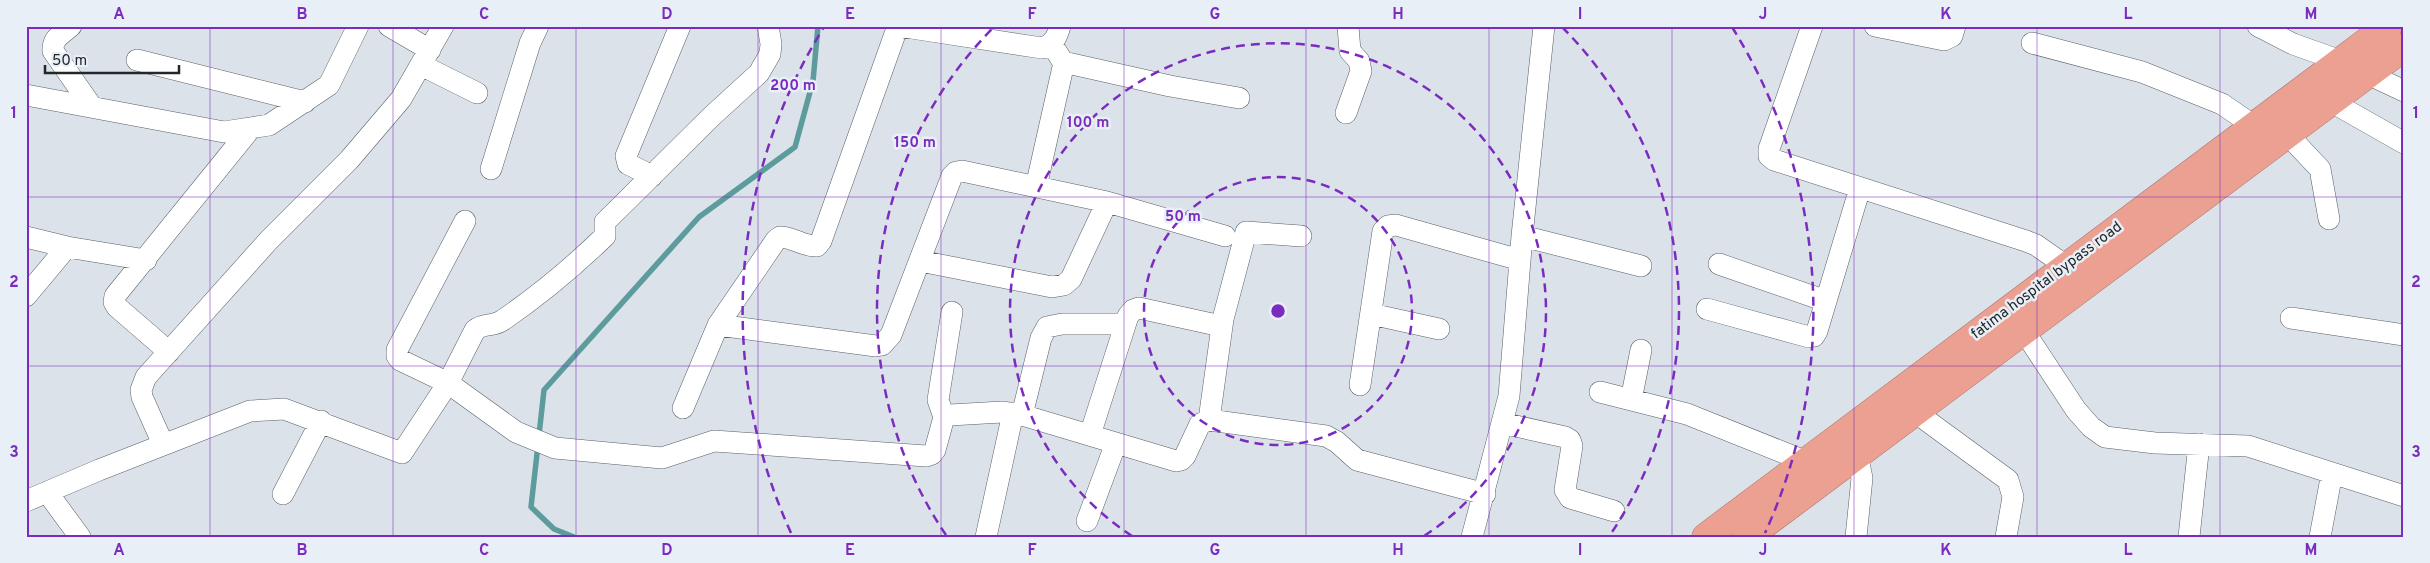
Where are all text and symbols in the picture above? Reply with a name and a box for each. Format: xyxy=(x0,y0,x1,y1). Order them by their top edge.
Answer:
text: A xyxy=(113,5,125,25)
text: B xyxy=(296,5,308,25)
text: C xyxy=(479,5,489,25)
text: D xyxy=(661,5,673,25)
text: E xyxy=(845,5,855,25)
text: F xyxy=(1027,5,1037,25)
text: G xyxy=(1210,5,1220,25)
text: H xyxy=(1392,5,1404,25)
text: I xyxy=(1578,5,1582,25)
text: J xyxy=(1759,5,1767,25)
text: K xyxy=(1940,5,1952,25)
text: L xyxy=(2123,5,2133,25)
text: M xyxy=(2305,5,2317,25)
scale bar xyxy=(45,42,179,74)
text: 50 m xyxy=(52,52,87,71)
text: 200 m xyxy=(770,77,816,96)
text: 1 xyxy=(11,104,17,124)
text: 1 xyxy=(2413,104,2419,124)
text: 100 m xyxy=(1067,114,1109,133)
text: 150 m xyxy=(894,134,936,153)
text: 50 m xyxy=(1165,208,1201,227)
street label: fatima hospital bypass road xyxy=(1968,218,2126,344)
text: 2 xyxy=(9,273,19,293)
text: 2 xyxy=(2411,273,2421,293)
centre of rings xyxy=(1269,302,1287,320)
text: 3 xyxy=(9,443,19,463)
text: 3 xyxy=(2411,443,2421,463)
text: A xyxy=(113,541,125,561)
text: B xyxy=(296,541,308,561)
text: C xyxy=(479,541,489,561)
text: D xyxy=(661,541,673,561)
text: E xyxy=(845,541,855,561)
text: F xyxy=(1027,541,1037,561)
text: G xyxy=(1210,541,1220,561)
text: H xyxy=(1392,541,1404,561)
text: I xyxy=(1578,541,1582,561)
text: J xyxy=(1759,541,1767,561)
text: K xyxy=(1940,541,1952,561)
text: L xyxy=(2123,541,2133,561)
text: M xyxy=(2305,541,2317,561)

